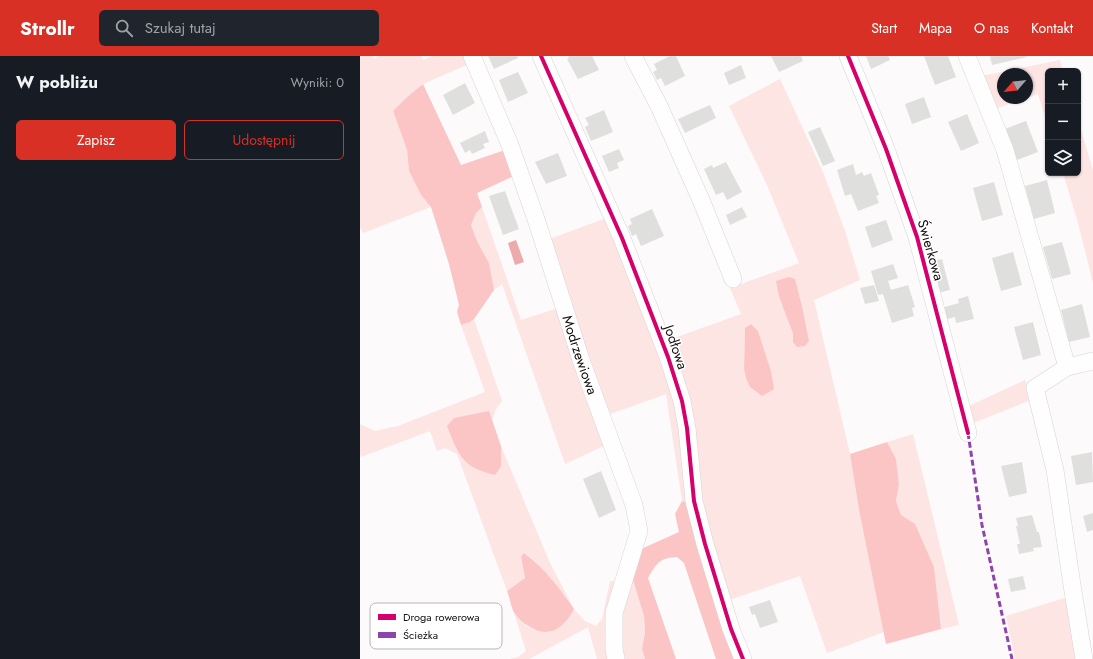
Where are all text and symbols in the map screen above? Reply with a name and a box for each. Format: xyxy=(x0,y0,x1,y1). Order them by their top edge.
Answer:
search box xyxy=(99,10,379,46)
text: Strollr xyxy=(20,15,75,42)
icon: search xyxy=(113,17,135,39)
text: Szukaj tutaj xyxy=(145,17,216,39)
text: Start xyxy=(871,18,897,38)
text: Mapa xyxy=(919,18,952,38)
text: O nas xyxy=(974,18,1009,38)
text: Kontakt xyxy=(1031,18,1073,38)
north arrow xyxy=(997,68,1033,104)
map controls xyxy=(1045,68,1081,176)
button: + xyxy=(1045,68,1081,104)
text: W pobliżu xyxy=(16,70,98,94)
text: Wyniki: 0 xyxy=(291,73,344,92)
button: − xyxy=(1045,104,1081,140)
button: Zapisz xyxy=(16,120,176,160)
button: Udostępnij xyxy=(184,120,344,160)
button: layers xyxy=(1045,140,1081,176)
street label: Świerkowa xyxy=(913,217,949,283)
street label: Modrzewiowa xyxy=(557,313,603,397)
street label: Jodłowa xyxy=(658,320,693,372)
legend xyxy=(370,603,502,649)
text: Droga rowerowa xyxy=(403,609,480,625)
text: Ścieżka xyxy=(403,627,438,643)

